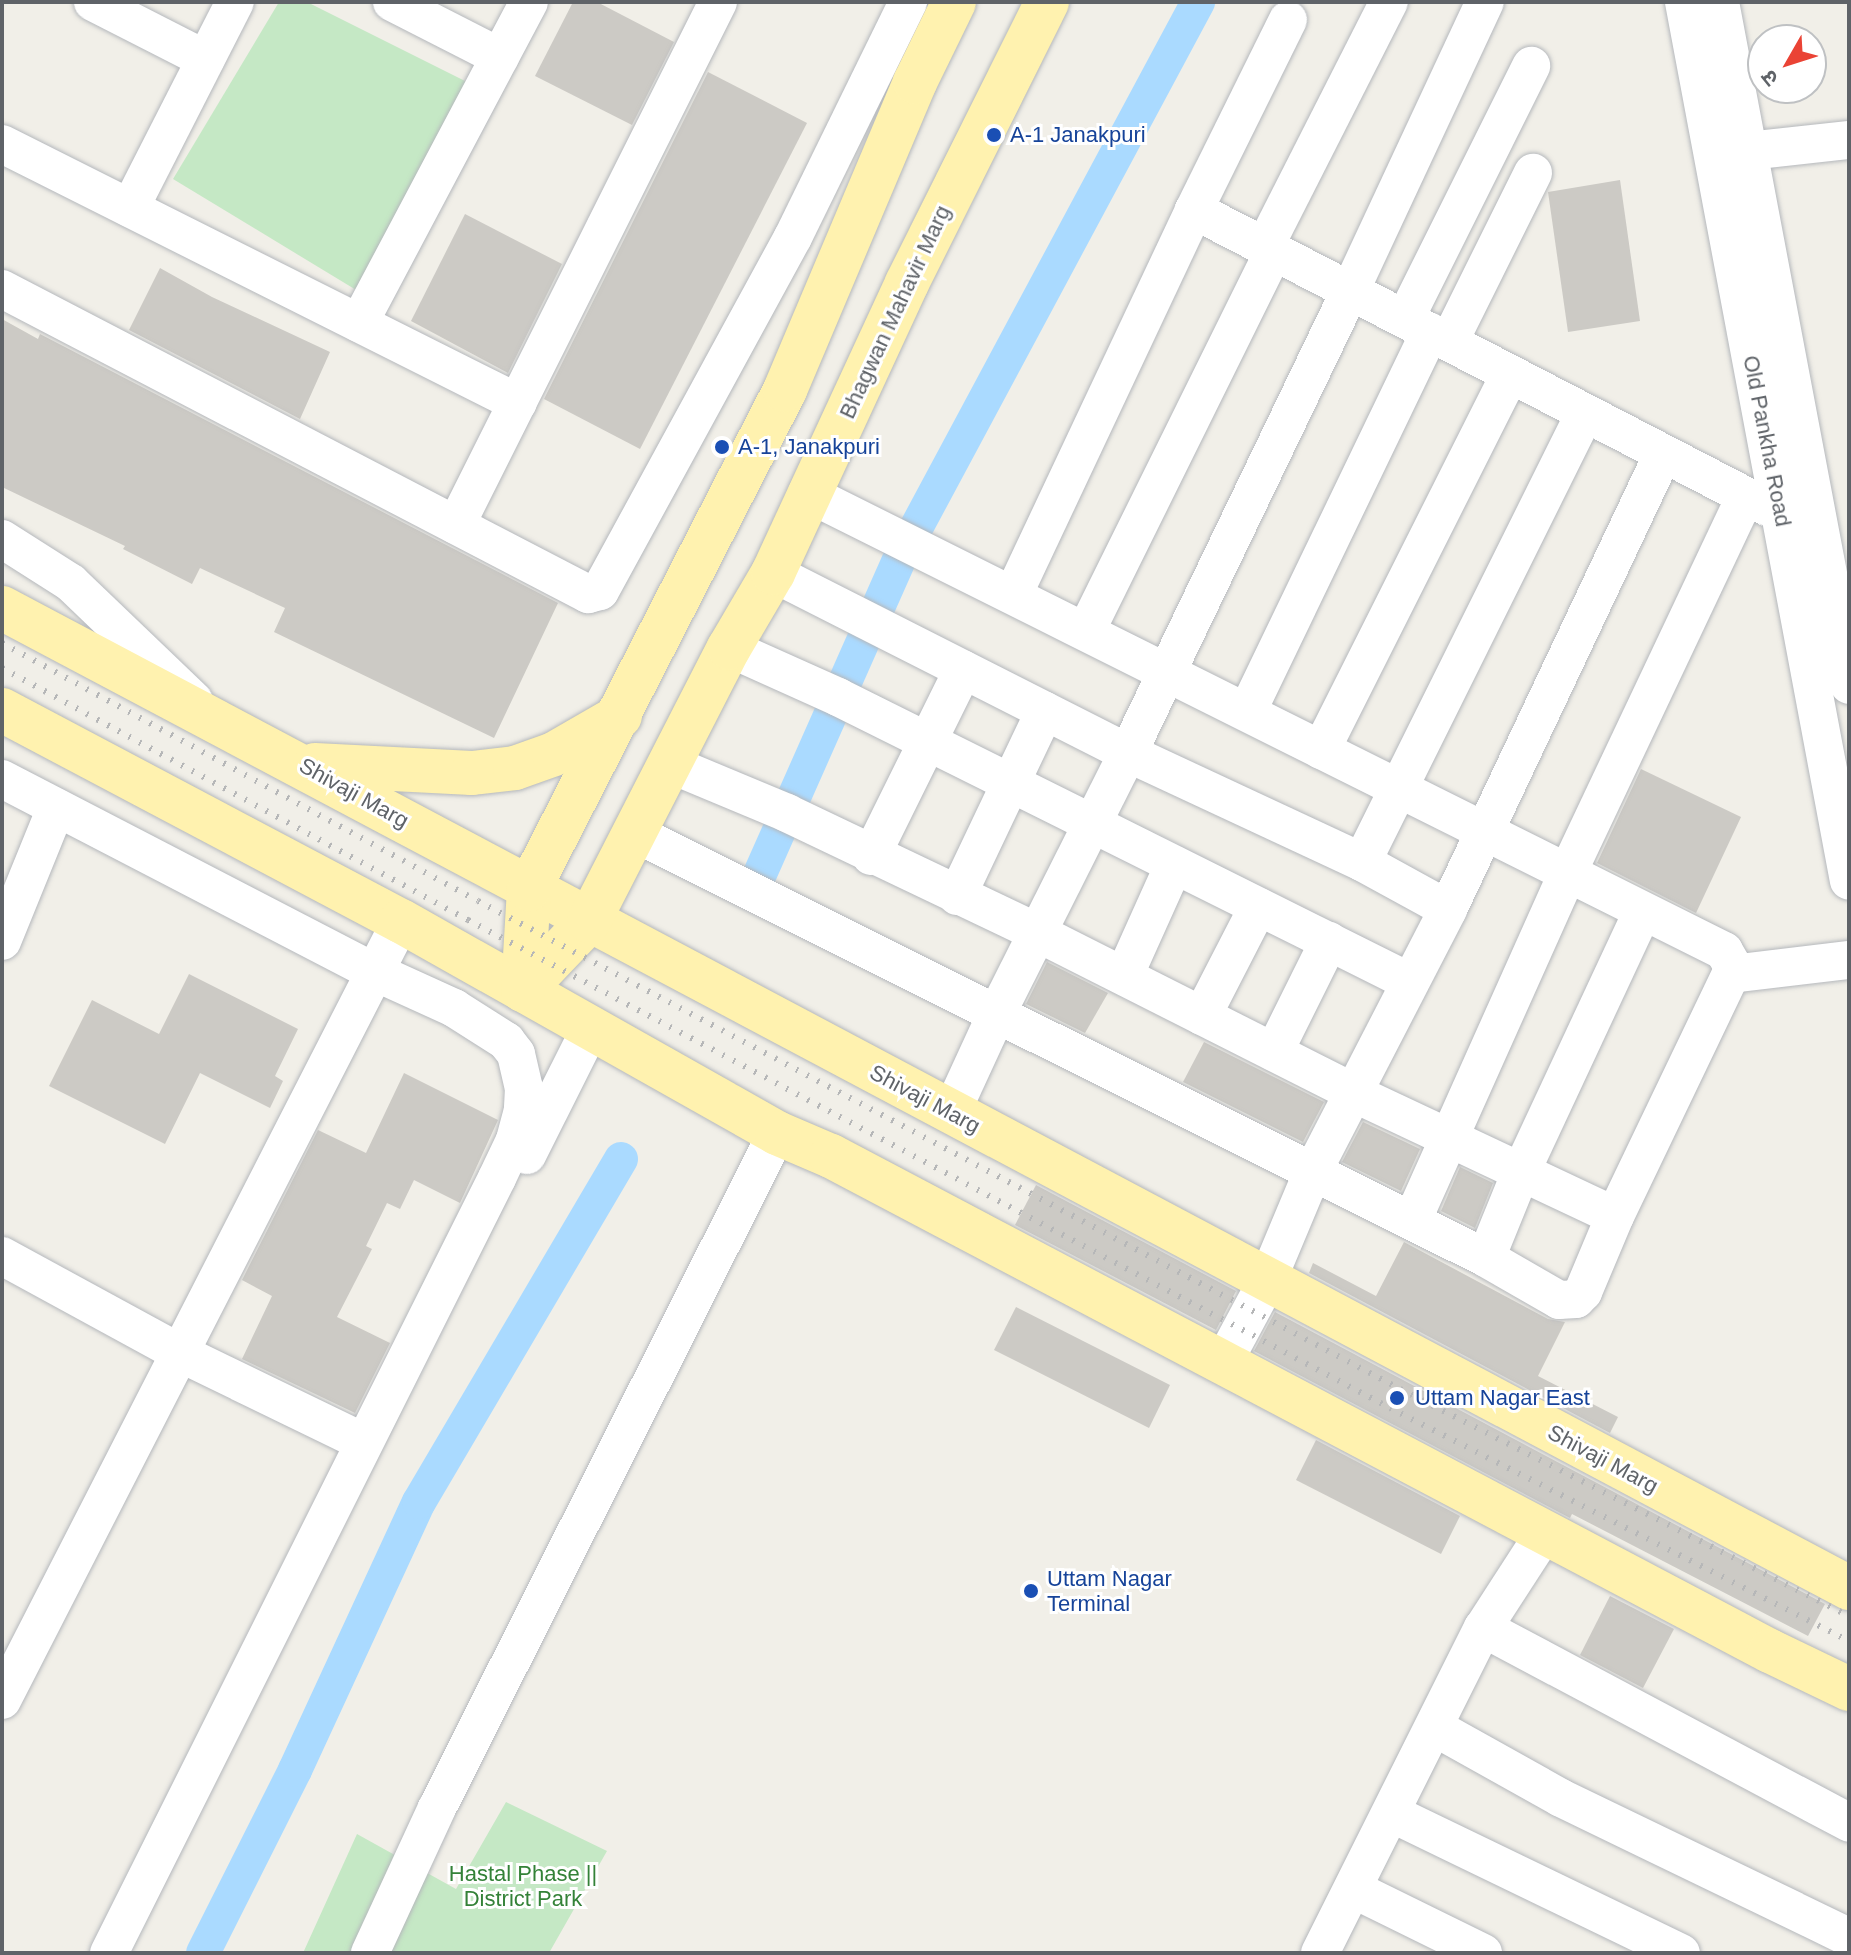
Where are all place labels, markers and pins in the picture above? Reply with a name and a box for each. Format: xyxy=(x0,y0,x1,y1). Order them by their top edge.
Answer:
place label: A-1 Janakpuri xyxy=(1010,122,1146,148)
marker: A-1 Janakpuri xyxy=(985,126,1003,144)
place label: A-1, Janakpuri xyxy=(738,434,880,460)
marker: A-1, Janakpuri xyxy=(713,438,731,456)
place label: Uttam Nagar East xyxy=(1415,1385,1590,1411)
marker: Uttam Nagar East xyxy=(1386,1387,1408,1409)
place label: Uttam Nagar Terminal xyxy=(1047,1565,1172,1616)
marker: Uttam Nagar Terminal xyxy=(1022,1582,1040,1600)

